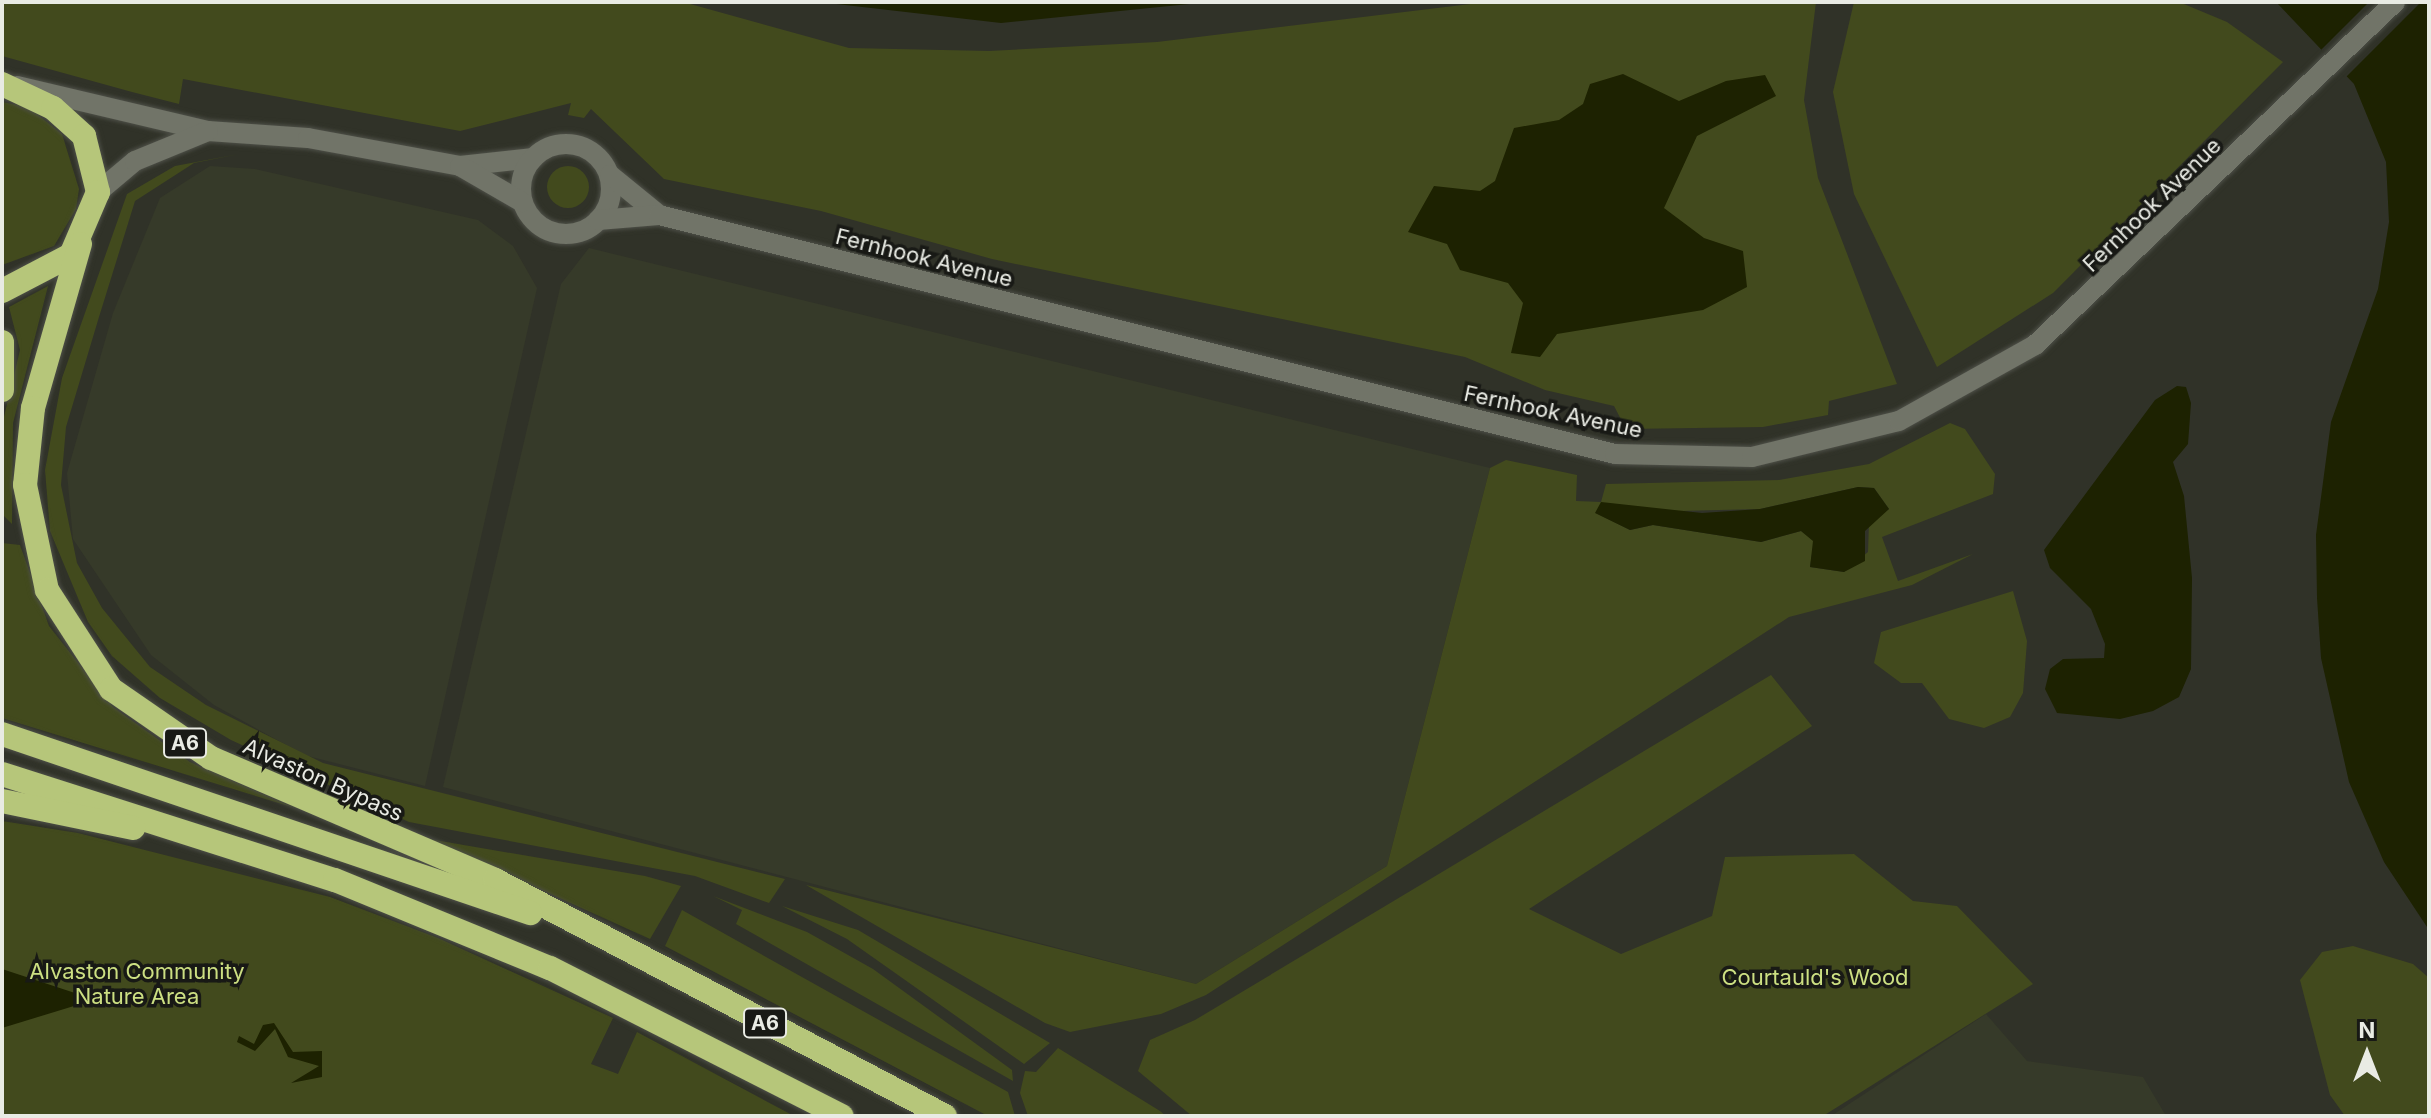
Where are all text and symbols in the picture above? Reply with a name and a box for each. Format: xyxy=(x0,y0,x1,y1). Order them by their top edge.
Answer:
street label: Fernhook Avenue xyxy=(2078,132,2226,278)
street label: Fernhook Avenue xyxy=(833,223,1015,293)
street label: Fernhook Avenue xyxy=(1461,380,1645,444)
road number: A6 xyxy=(163,727,207,759)
street label: Alvaston Bypass xyxy=(239,733,407,827)
park label: Alvaston Community Nature Area xyxy=(29,958,245,1010)
park label: Courtauld's Wood xyxy=(1721,965,1909,991)
road number: A6 xyxy=(743,1007,787,1039)
north arrow xyxy=(2327,1014,2407,1094)
text: N xyxy=(2359,1017,2375,1043)

